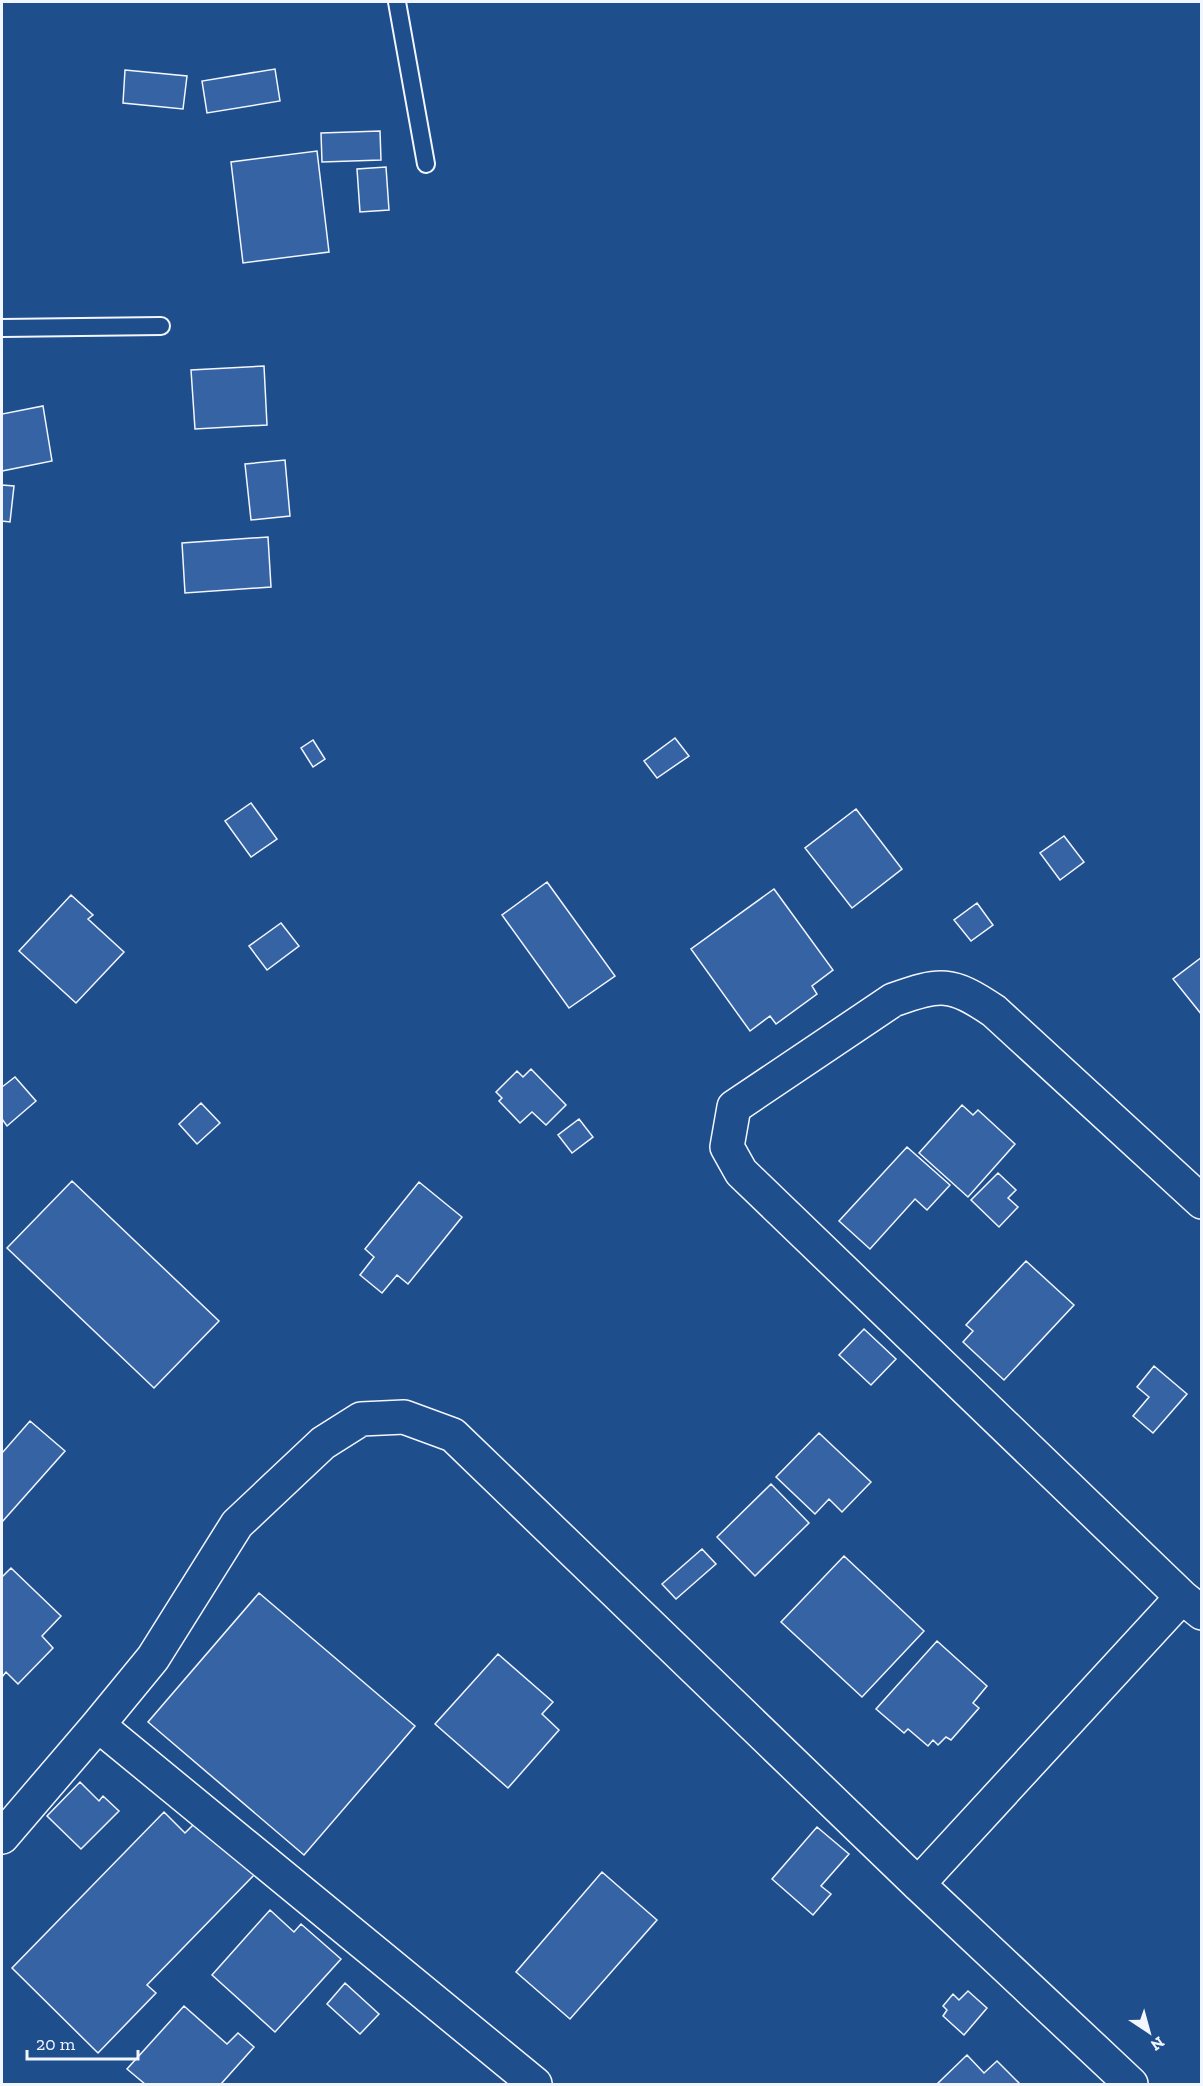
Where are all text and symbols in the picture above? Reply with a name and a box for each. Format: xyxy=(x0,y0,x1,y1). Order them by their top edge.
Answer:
north arrow xyxy=(1119,2002,1179,2062)
scale bar xyxy=(27,2023,138,2061)
text: N xyxy=(1147,2032,1168,2055)
text: 20 m xyxy=(36,2033,76,2055)

